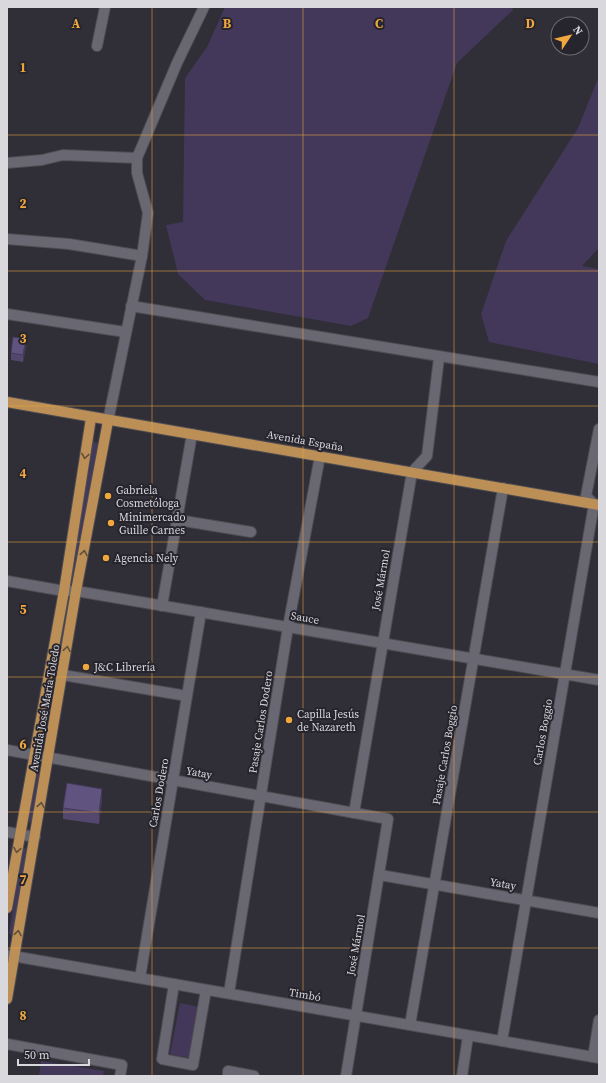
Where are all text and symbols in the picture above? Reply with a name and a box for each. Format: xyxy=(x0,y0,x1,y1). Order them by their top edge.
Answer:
text: A xyxy=(72,15,81,32)
text: B xyxy=(223,15,232,32)
text: C xyxy=(375,15,383,32)
text: D xyxy=(525,15,535,32)
north arrow xyxy=(550,16,590,56)
text: N xyxy=(569,23,586,38)
text: 1 xyxy=(19,59,27,76)
text: 2 xyxy=(19,195,27,212)
text: 3 xyxy=(19,330,27,347)
street label: Avenida España xyxy=(266,427,345,455)
one-way arrow xyxy=(81,453,90,460)
text: 4 xyxy=(19,465,27,482)
place label: Gabriela Cosmetóloga xyxy=(116,483,180,511)
marker: Gabriela Cosmetóloga xyxy=(103,491,113,501)
place label: Minimercado Guille Carnes xyxy=(119,510,185,538)
marker: Minimercado Guille Carnes xyxy=(106,518,116,528)
street label: José Mármol xyxy=(368,548,394,613)
one-way arrow xyxy=(79,549,87,556)
place label: Agencia Nely xyxy=(114,551,179,566)
marker: Agencia Nely xyxy=(101,553,111,563)
text: 5 xyxy=(19,601,27,618)
street label: Sauce xyxy=(290,608,321,628)
street label: Avenida José María Toledo xyxy=(26,643,64,773)
one-way arrow xyxy=(62,646,71,652)
place label: J&C Librería xyxy=(93,660,156,675)
marker: J&C Librería xyxy=(81,662,91,672)
street label: Pasaje Carlos Dodero xyxy=(245,670,277,774)
street label: Carlos Boggio xyxy=(530,698,556,766)
street label: Pasaje Carlos Boggio xyxy=(429,704,461,806)
place label: Capilla Jesús de Nazareth xyxy=(297,707,359,735)
marker: Capilla Jesús de Nazareth xyxy=(284,715,294,725)
text: 6 xyxy=(19,736,27,753)
street label: Carlos Dodero xyxy=(146,757,172,829)
street label: Yatay xyxy=(185,763,214,783)
one-way arrow xyxy=(36,801,45,808)
one-way arrow xyxy=(13,847,22,853)
text: 7 xyxy=(19,871,27,888)
street label: Yatay xyxy=(489,875,518,894)
street label: José Mármol xyxy=(343,913,369,978)
one-way arrow xyxy=(14,930,22,936)
street label: Timbó xyxy=(288,985,322,1005)
text: 8 xyxy=(19,1007,27,1024)
scale bar xyxy=(18,1041,89,1067)
text: 50 m xyxy=(24,1047,50,1063)

